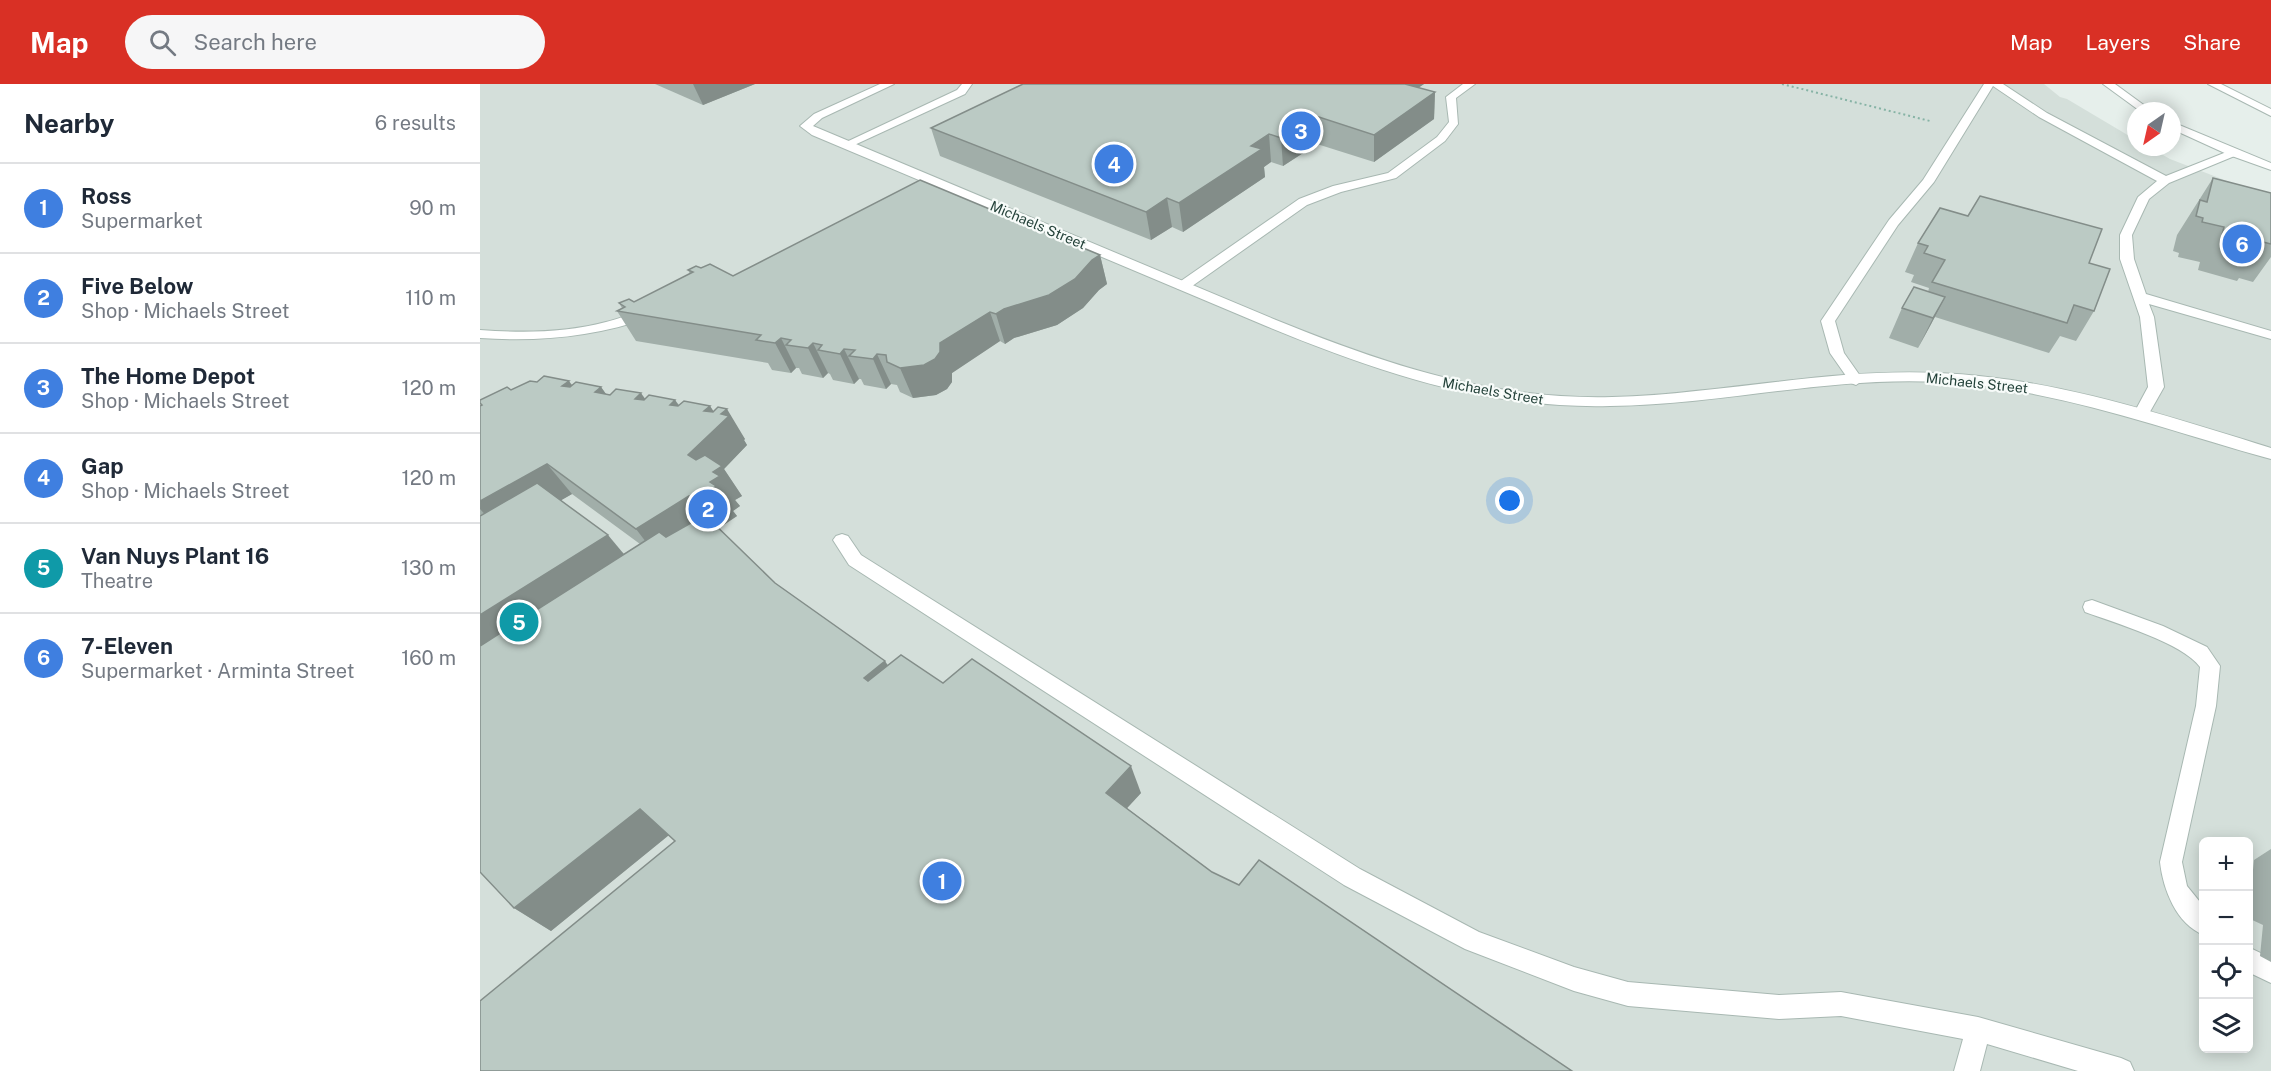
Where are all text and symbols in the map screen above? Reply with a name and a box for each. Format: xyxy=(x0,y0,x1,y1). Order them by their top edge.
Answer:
search box xyxy=(125,15,545,69)
text: Map xyxy=(30,26,89,59)
icon: search xyxy=(146,26,179,59)
text: Search here xyxy=(194,29,317,55)
text: Map xyxy=(2010,30,2053,55)
text: Layers xyxy=(2086,30,2150,55)
text: Share xyxy=(2183,30,2241,55)
north arrow xyxy=(2127,102,2181,156)
text: Nearby xyxy=(24,108,114,139)
pin: 3 xyxy=(1282,108,1320,154)
text: 6 results xyxy=(375,111,456,135)
pin: 4 xyxy=(1094,142,1134,187)
text: Ross xyxy=(81,183,132,209)
text: 1 xyxy=(39,196,48,220)
text: 90 m xyxy=(409,196,456,220)
street label: Michaels Street xyxy=(988,198,1088,252)
text: Supermarket xyxy=(81,209,203,233)
pin: 6 xyxy=(2222,222,2262,266)
text: Five Below xyxy=(81,273,193,299)
text: 2 xyxy=(37,286,50,310)
text: 110 m xyxy=(405,286,456,310)
text: Shop · Michaels Street xyxy=(81,299,290,323)
text: The Home Depot xyxy=(81,363,255,389)
street label: Michaels Street xyxy=(1925,370,2029,396)
street label: Michaels Street xyxy=(1441,374,1545,408)
text: 3 xyxy=(37,376,50,400)
text: 120 m xyxy=(402,376,456,400)
text: Shop · Michaels Street xyxy=(81,389,290,413)
text: Gap xyxy=(81,453,124,479)
text: 4 xyxy=(37,466,50,490)
text: 120 m xyxy=(402,466,456,490)
text: Shop · Michaels Street xyxy=(81,479,290,503)
pin: 2 xyxy=(688,486,728,532)
your location xyxy=(1495,486,1524,515)
text: Van Nuys Plant 16 xyxy=(81,543,269,569)
text: 5 xyxy=(37,556,50,580)
text: 130 m xyxy=(401,556,456,580)
text: Theatre xyxy=(81,569,153,593)
pin: 5 xyxy=(500,600,538,644)
text: 7-Eleven xyxy=(81,633,173,659)
text: 6 xyxy=(37,646,50,670)
text: 160 m xyxy=(401,646,456,670)
text: Supermarket · Arminta Street xyxy=(81,659,355,683)
map controls xyxy=(2199,837,2253,1053)
button: + xyxy=(2199,837,2253,891)
pin: 1 xyxy=(922,858,962,904)
button: − xyxy=(2199,891,2253,945)
button: locate xyxy=(2199,945,2253,999)
button: layers xyxy=(2199,999,2253,1053)

